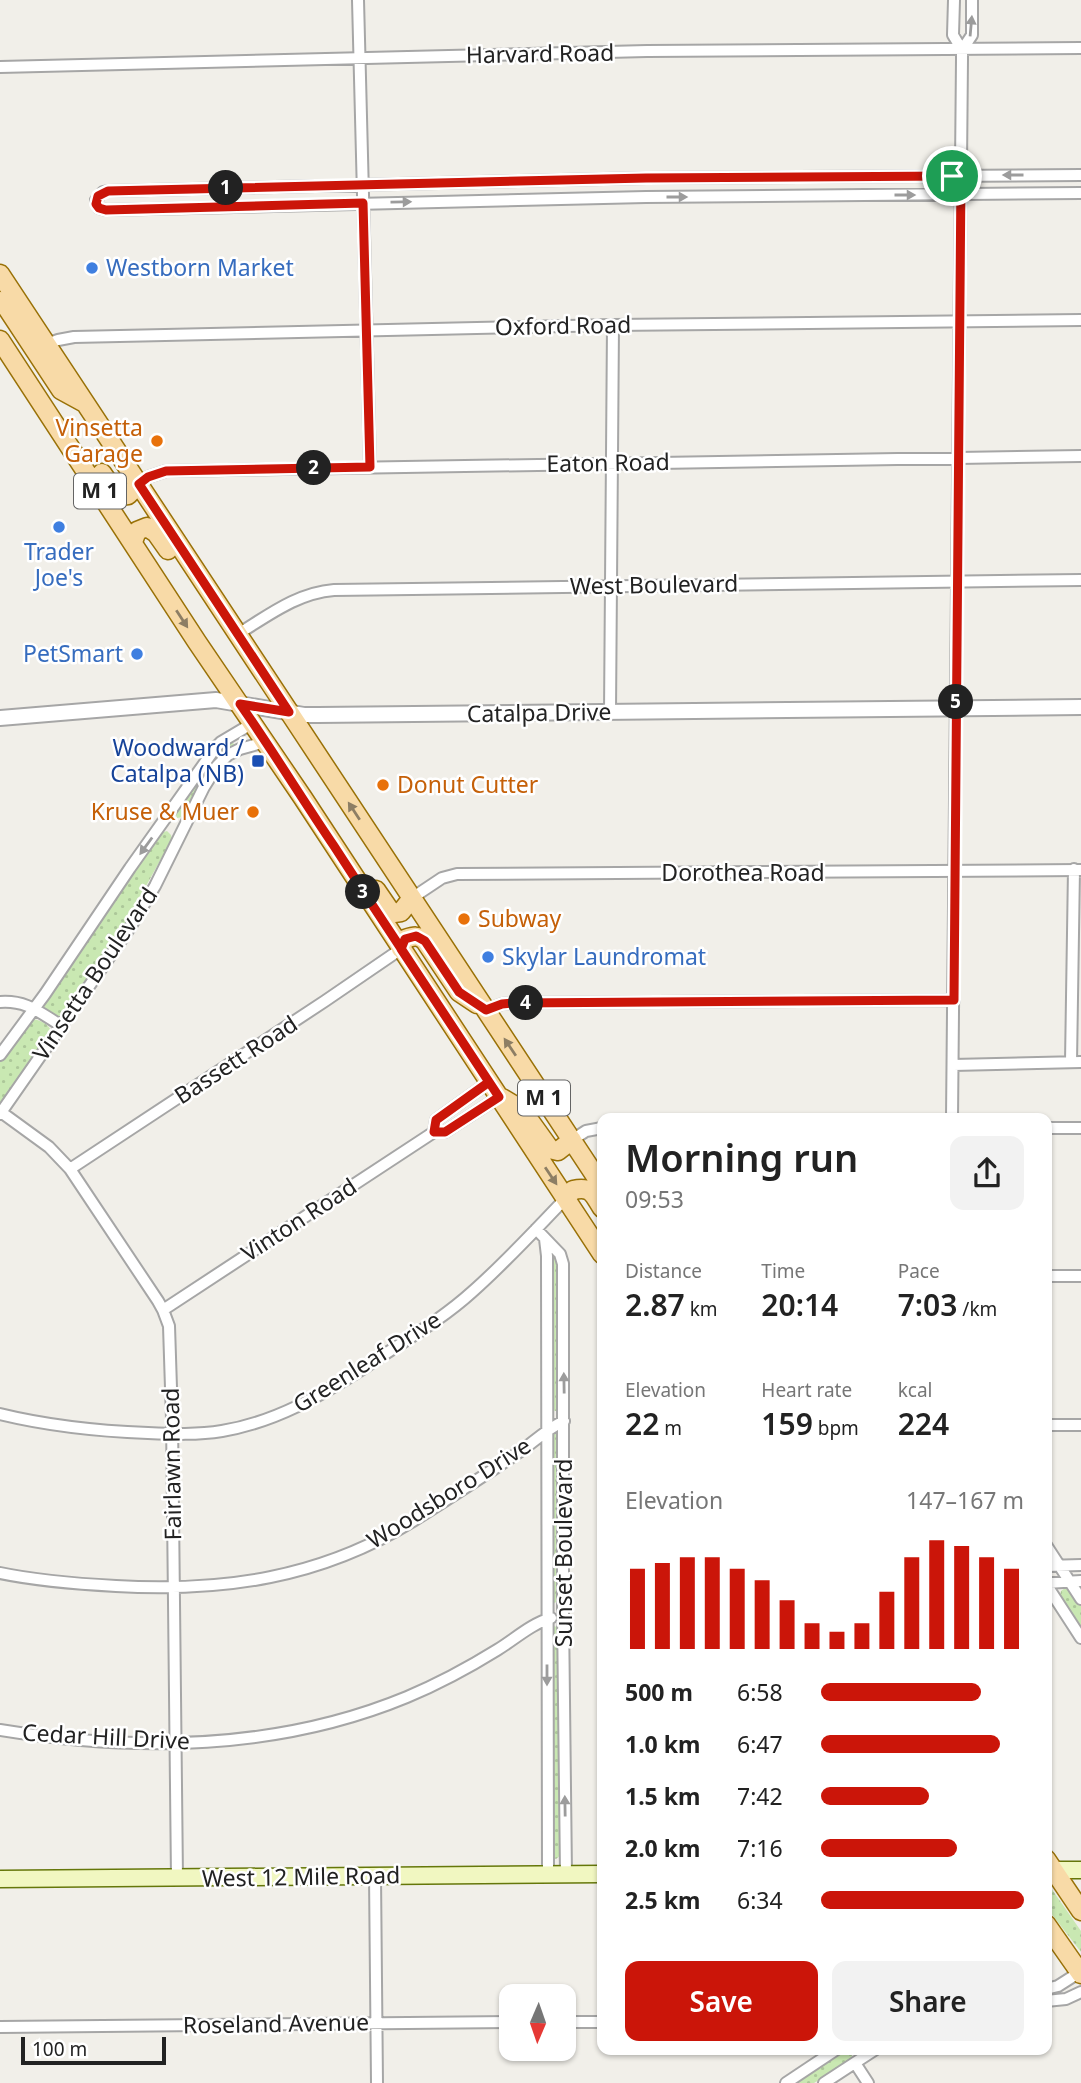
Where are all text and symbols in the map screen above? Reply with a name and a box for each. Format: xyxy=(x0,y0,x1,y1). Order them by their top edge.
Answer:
one-way arrow xyxy=(966,15,977,37)
street label: Harvard Road xyxy=(465,36,614,70)
pin xyxy=(922,146,982,206)
icon: arrive xyxy=(933,157,971,195)
one-way arrow xyxy=(1002,169,1024,181)
pin: 1 xyxy=(208,170,244,206)
text: 1 xyxy=(220,174,231,200)
one-way arrow xyxy=(894,189,916,201)
one-way arrow xyxy=(666,191,688,203)
one-way arrow xyxy=(390,197,412,208)
place label: Westborn Market xyxy=(106,251,294,283)
marker: Westborn Market xyxy=(84,260,100,276)
street label: Oxford Road xyxy=(495,308,631,342)
place label: Vinsetta Garage xyxy=(56,411,143,469)
marker: Vinsetta Garage xyxy=(149,433,165,449)
street label: Eaton Road xyxy=(546,445,670,479)
pin: 2 xyxy=(296,450,332,486)
text: 2 xyxy=(308,454,319,480)
road number: M 1 xyxy=(74,474,126,508)
marker: Trader Joe's xyxy=(51,519,67,535)
place label: Trader Joe's xyxy=(24,535,95,593)
street label: West Boulevard xyxy=(569,567,738,601)
one-way arrow xyxy=(176,610,189,629)
place label: PetSmart xyxy=(23,637,123,669)
marker: PetSmart xyxy=(129,646,145,662)
pin: 5 xyxy=(939,684,974,720)
text: 5 xyxy=(950,688,961,714)
street label: Catalpa Drive xyxy=(466,695,612,729)
place label: Woodward / Catalpa (NB) xyxy=(110,731,244,789)
marker: Woodward / Catalpa (NB) xyxy=(250,753,266,769)
place label: Donut Cutter xyxy=(397,768,539,800)
marker: Donut Cutter xyxy=(375,777,391,793)
place label: Kruse & Muer xyxy=(91,795,240,827)
one-way arrow xyxy=(348,802,361,821)
marker: Kruse & Muer xyxy=(245,804,261,820)
one-way arrow xyxy=(139,837,153,855)
street label: Dorothea Road xyxy=(661,856,825,888)
pin: 3 xyxy=(346,874,380,910)
text: 3 xyxy=(357,878,368,904)
street label: Vinsetta Boulevard xyxy=(24,880,164,1066)
place label: Subway xyxy=(478,902,562,934)
marker: Subway xyxy=(456,911,472,927)
place label: Skylar Laundromat xyxy=(502,940,706,972)
marker: Skylar Laundromat xyxy=(480,949,496,965)
pin: 4 xyxy=(508,986,544,1020)
text: 4 xyxy=(520,989,531,1015)
street label: Bassett Road xyxy=(168,1007,303,1111)
one-way arrow xyxy=(504,1037,517,1057)
road number: M 1 xyxy=(518,1080,570,1116)
text: Morning run xyxy=(625,1131,858,1183)
button: share xyxy=(950,1136,1024,1210)
one-way arrow xyxy=(544,1166,557,1185)
street label: Vinton Road xyxy=(235,1170,362,1268)
text: 09:53 xyxy=(625,1183,684,1215)
text: Distance xyxy=(625,1258,702,1284)
text: Time xyxy=(761,1258,805,1284)
text: Pace xyxy=(898,1258,940,1284)
text: 2.87 xyxy=(625,1284,685,1325)
text: 20:14 xyxy=(761,1284,838,1325)
text: 7:03 xyxy=(898,1284,957,1325)
text: km xyxy=(685,1296,718,1322)
text: /km xyxy=(957,1296,997,1322)
street label: Greenleaf Drive xyxy=(287,1303,446,1419)
one-way arrow xyxy=(558,1372,569,1394)
text: Elevation xyxy=(625,1377,706,1403)
text: Heart rate xyxy=(761,1377,852,1403)
text: kcal xyxy=(898,1377,932,1403)
street label: Fairlawn Road xyxy=(154,1387,188,1541)
text: 22 xyxy=(625,1403,659,1444)
text: 159 xyxy=(761,1403,813,1444)
text: 224 xyxy=(898,1403,949,1444)
text: m xyxy=(659,1415,682,1441)
text: bpm xyxy=(813,1415,859,1441)
street label: Woodsboro Drive xyxy=(360,1429,537,1555)
street label: Sunset Boulevard xyxy=(547,1459,579,1647)
text: Elevation xyxy=(625,1484,723,1516)
text: 147–167 m xyxy=(906,1484,1024,1516)
one-way arrow xyxy=(541,1664,553,1686)
text: 500 m xyxy=(625,1676,693,1708)
text: 6:58 xyxy=(737,1676,783,1708)
street label: Cedar Hill Drive xyxy=(21,1716,191,1756)
text: 1.0 km xyxy=(625,1728,700,1760)
text: 6:47 xyxy=(737,1728,783,1760)
text: 1.5 km xyxy=(625,1780,700,1812)
text: 7:42 xyxy=(737,1780,783,1812)
one-way arrow xyxy=(559,1795,571,1817)
text: 2.0 km xyxy=(625,1832,700,1864)
text: 7:16 xyxy=(737,1832,783,1864)
street label: West 12 Mile Road xyxy=(201,1858,400,1894)
text: 2.5 km xyxy=(625,1884,700,1916)
text: 6:34 xyxy=(737,1884,783,1916)
button: Save xyxy=(625,1961,818,2041)
button: Share xyxy=(832,1961,1024,2041)
north arrow xyxy=(499,1984,576,2062)
map controls xyxy=(499,1984,576,2061)
street label: Roseland Avenue xyxy=(183,2005,369,2041)
scale bar xyxy=(21,2034,166,2066)
text: 100 m xyxy=(32,2036,87,2062)

